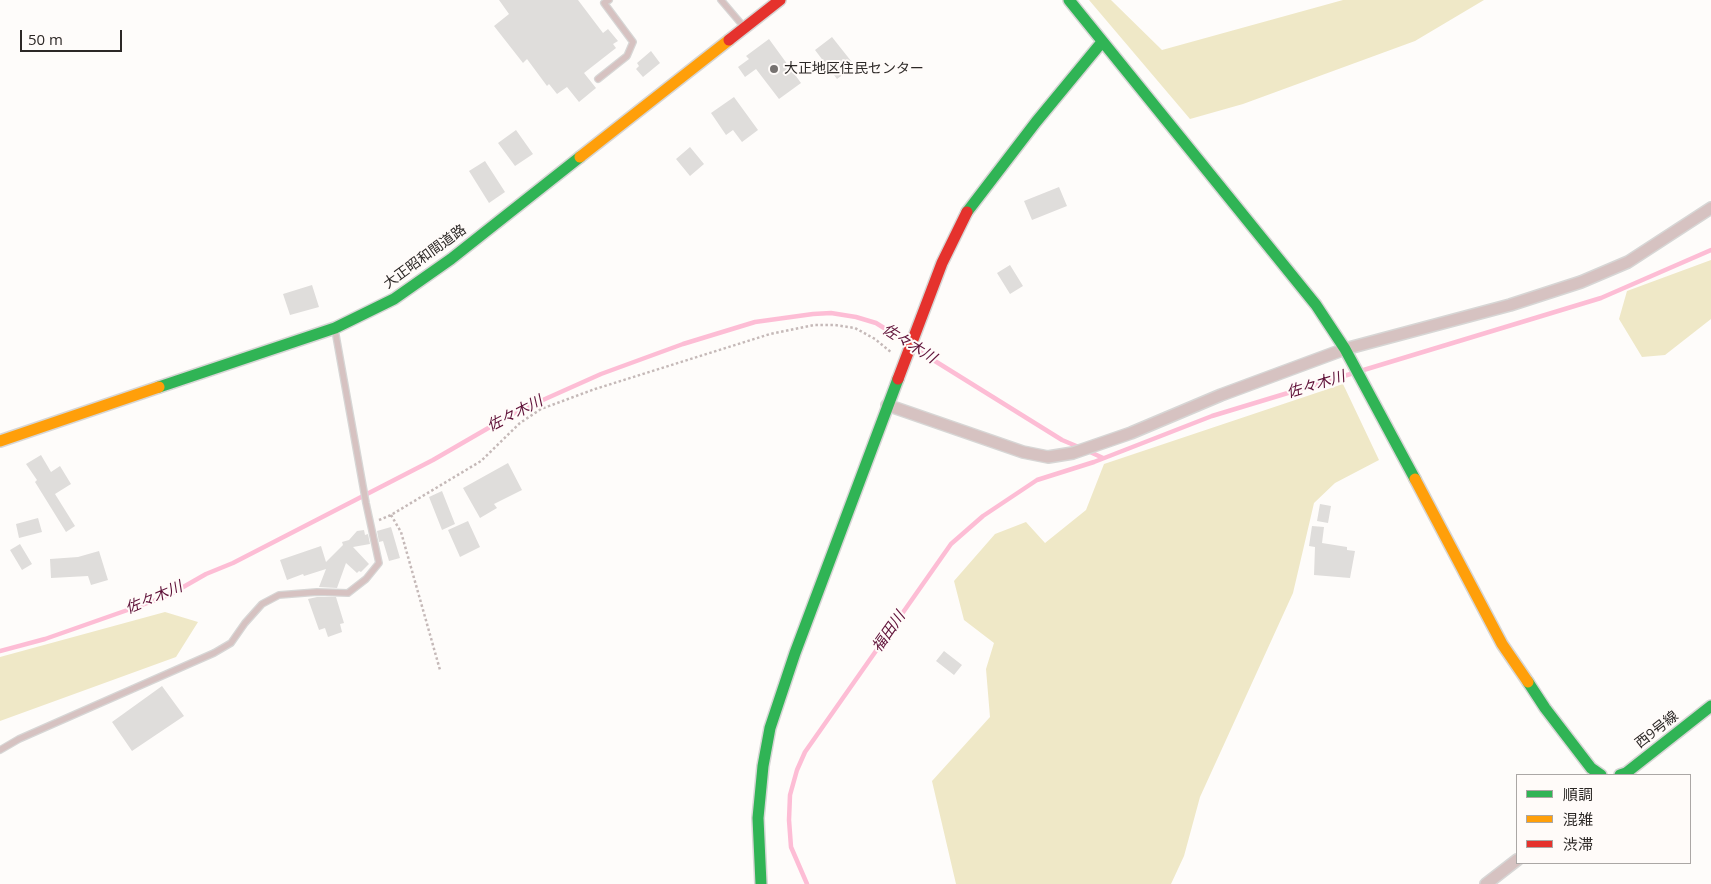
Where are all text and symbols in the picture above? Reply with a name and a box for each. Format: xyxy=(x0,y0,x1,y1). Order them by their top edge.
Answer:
scale bar xyxy=(22,20,125,52)
text: 50 m xyxy=(28,29,63,49)
place label: 大正地区住民センター xyxy=(784,61,924,77)
marker: 大正地区住民センター xyxy=(768,63,780,75)
street label: 大正昭和間道路 xyxy=(380,221,470,293)
water label: 佐々木川 xyxy=(879,320,939,368)
water label: 佐々木川 xyxy=(1285,368,1347,402)
water label: 佐々木川 xyxy=(484,392,546,436)
water label: 佐々木川 xyxy=(123,578,185,618)
water label: 福田川 xyxy=(869,608,909,656)
street label: 西9号線 xyxy=(1632,708,1682,752)
legend xyxy=(1516,774,1691,864)
text: 順調 xyxy=(1563,784,1593,804)
text: 混雑 xyxy=(1563,809,1593,829)
text: 渋滞 xyxy=(1563,834,1593,854)

